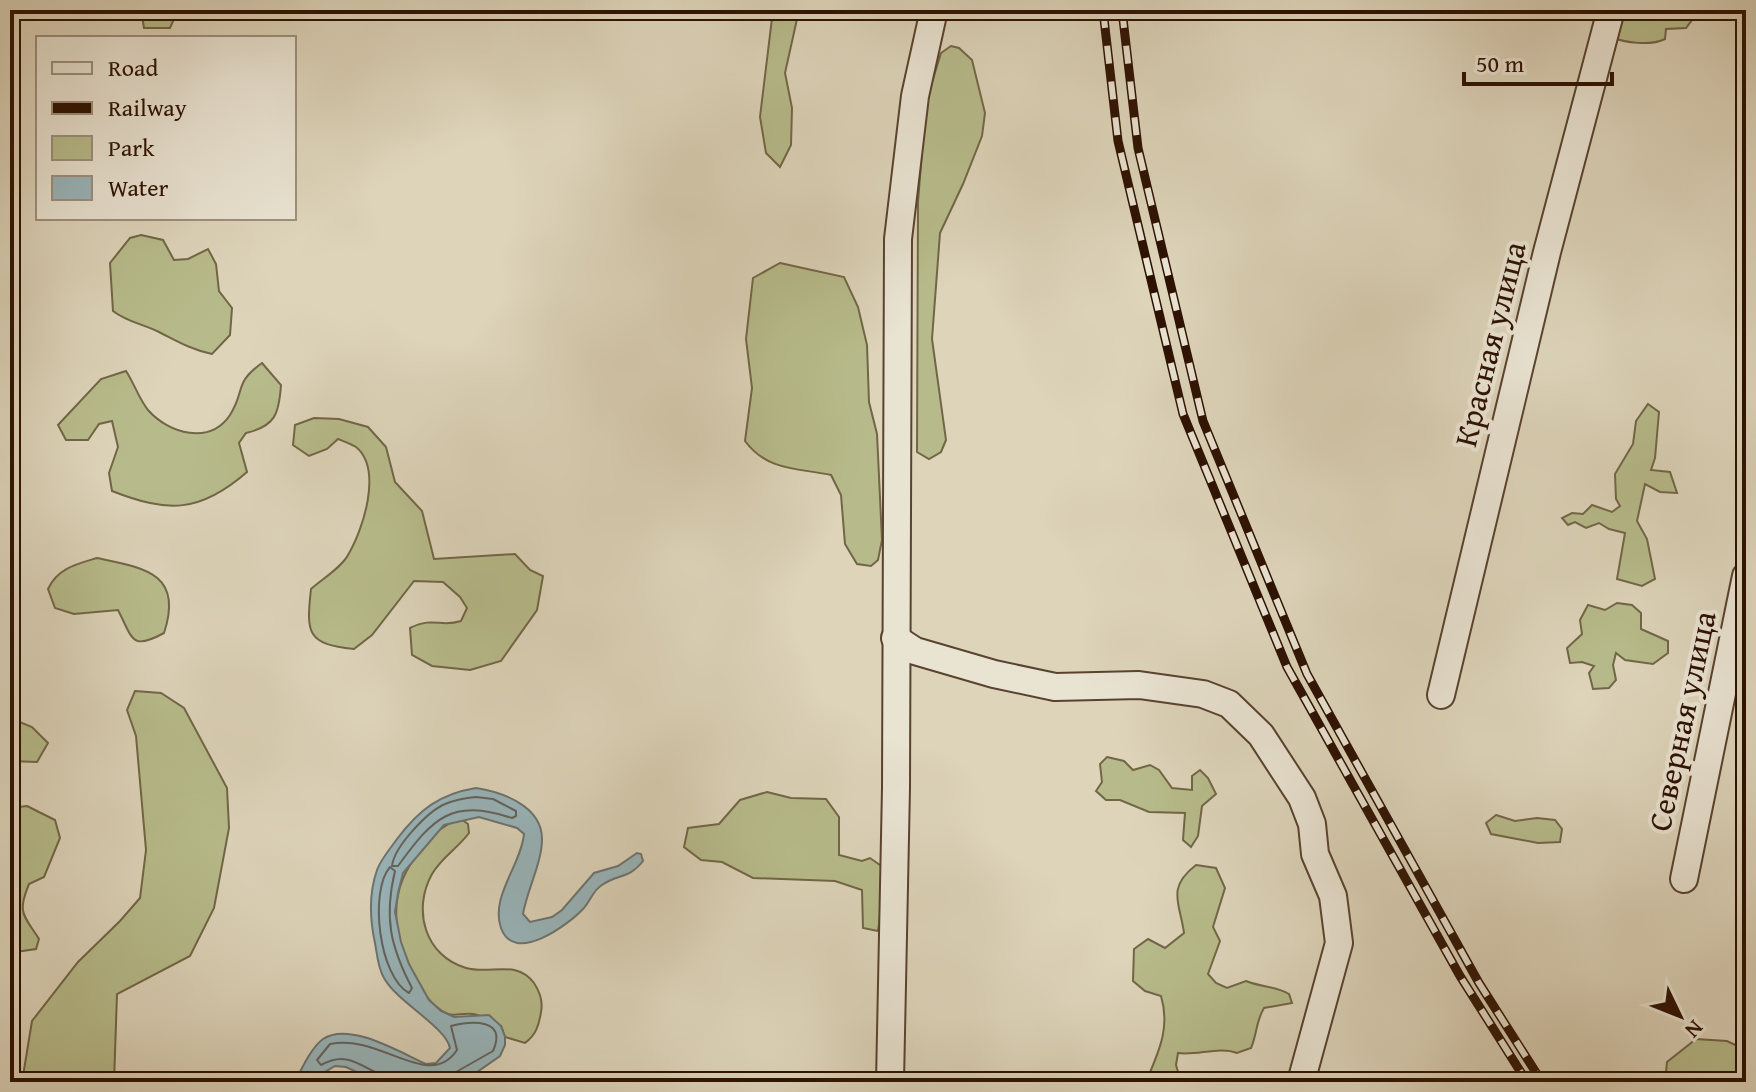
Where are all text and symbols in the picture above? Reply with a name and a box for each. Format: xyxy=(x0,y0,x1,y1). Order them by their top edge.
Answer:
legend xyxy=(36,36,296,220)
scale bar xyxy=(1464,36,1612,86)
text: 50 m xyxy=(1476,46,1524,81)
text: Road xyxy=(108,50,158,85)
text: Railway xyxy=(108,90,187,125)
text: Park xyxy=(108,130,155,165)
text: Water xyxy=(108,170,169,205)
street label: Красная улица xyxy=(1441,236,1538,451)
street label: Северная улица xyxy=(1635,606,1728,835)
north arrow xyxy=(1640,976,1720,1056)
text: N xyxy=(1678,1013,1711,1046)

